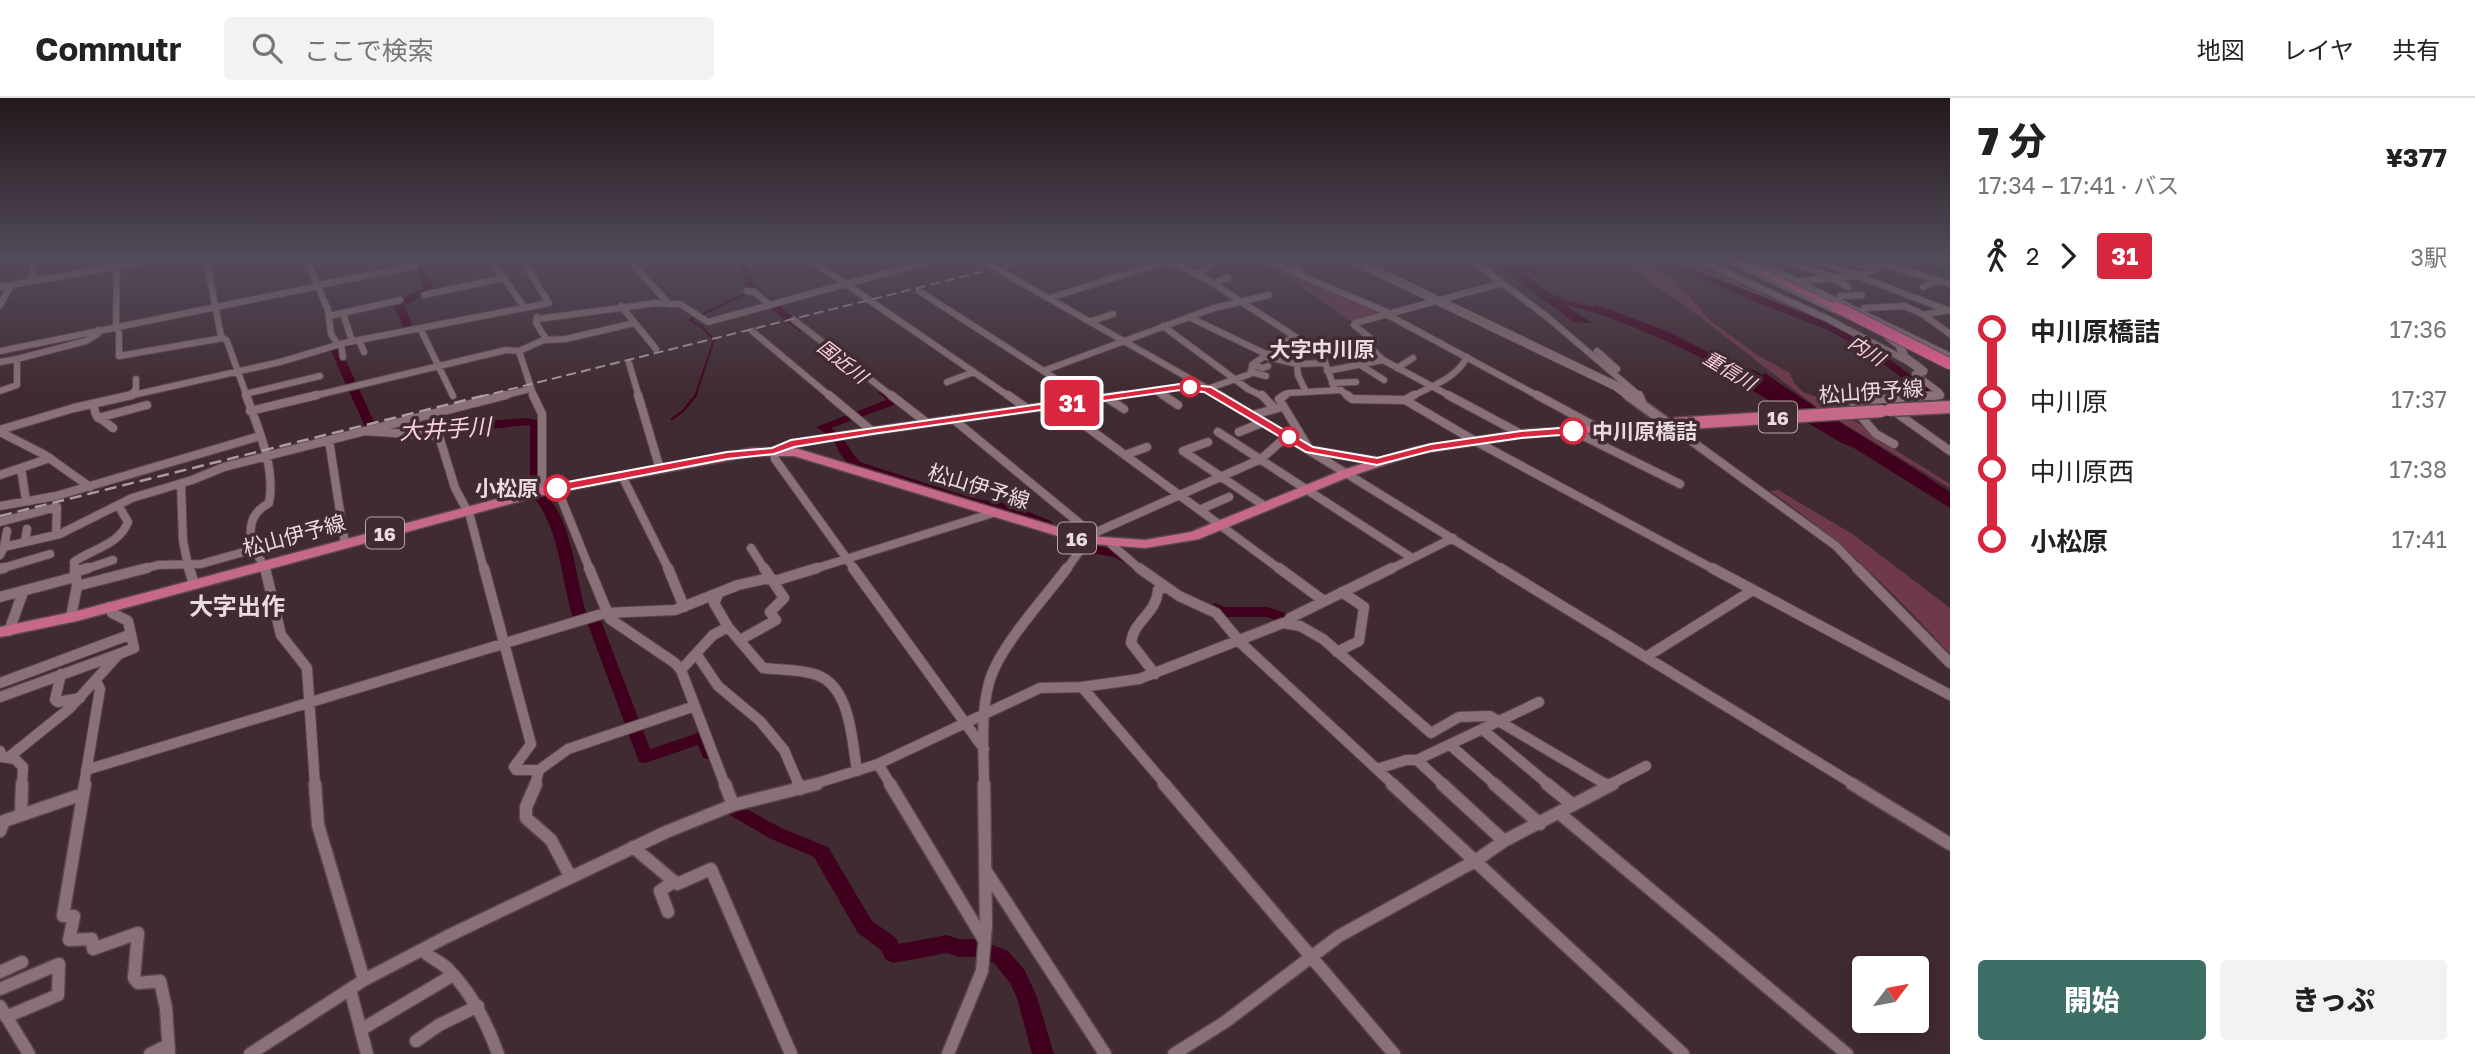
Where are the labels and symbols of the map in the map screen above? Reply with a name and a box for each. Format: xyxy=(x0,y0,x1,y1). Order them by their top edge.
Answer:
water label: 内川 xyxy=(1845,330,1891,371)
water label: 国近川 xyxy=(813,334,874,389)
district label: 大字中川原 xyxy=(1270,336,1375,362)
water label: 重信川 xyxy=(1700,345,1762,396)
street label: 松山伊予線 xyxy=(1818,374,1924,408)
unlabelled marker xyxy=(1180,377,1200,397)
line badge: 31 xyxy=(1040,380,1104,426)
road number: 16 xyxy=(1759,402,1797,432)
water label: 大井手川 xyxy=(398,411,495,444)
marker: 中川原橋詰 xyxy=(1560,418,1586,444)
place label: 中川原橋詰 xyxy=(1592,418,1697,444)
unlabelled marker xyxy=(1279,427,1299,447)
street label: 松山伊予線 xyxy=(925,458,1033,514)
place label: 小松原 xyxy=(475,475,538,501)
marker: 小松原 xyxy=(544,475,570,501)
street label: 松山伊予線 xyxy=(240,509,348,561)
road number: 16 xyxy=(366,518,404,548)
road number: 16 xyxy=(1058,522,1096,554)
district label: 大字出作 xyxy=(189,591,285,620)
north arrow xyxy=(1852,956,1928,1032)

